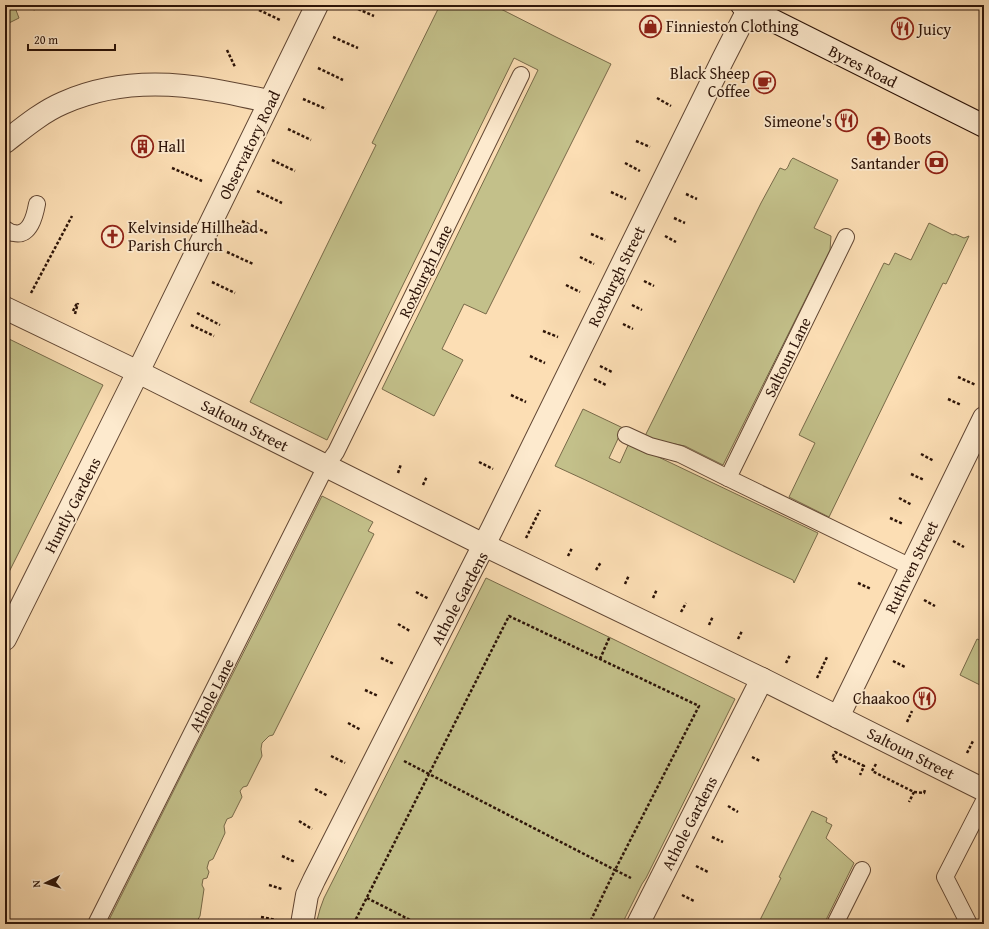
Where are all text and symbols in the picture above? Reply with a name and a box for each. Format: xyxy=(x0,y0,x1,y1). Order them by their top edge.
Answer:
shop icon: Finnieston Clothing xyxy=(637,13,663,39)
place label: Finnieston Clothing xyxy=(666,14,798,38)
restaurant icon: Juicy xyxy=(890,16,916,42)
place label: Juicy xyxy=(916,17,951,41)
scale bar xyxy=(28,26,115,52)
text: 20 m xyxy=(34,31,58,48)
street label: Byres Road xyxy=(824,38,902,94)
place label: Black Sheep Coffee xyxy=(670,61,750,103)
cafe icon: Black Sheep Coffee xyxy=(752,69,778,95)
street label: Observatory Road xyxy=(212,86,286,204)
restaurant icon: Simeone's xyxy=(834,108,860,134)
place label: Simeone's xyxy=(764,109,832,133)
pharmacy icon: Boots xyxy=(865,125,891,151)
place label: Boots xyxy=(894,126,931,150)
building icon: Hall xyxy=(130,133,156,159)
place label: Hall xyxy=(158,134,186,158)
bank icon: Santander xyxy=(923,150,949,176)
place label: Santander xyxy=(851,151,920,175)
place label: Kelvinside Hillhead Parish Church xyxy=(128,215,258,257)
street label: Roxburgh Lane xyxy=(392,220,458,322)
street label: Roxburgh Street xyxy=(581,221,651,331)
church icon: Kelvinside Hillhead Parish Church xyxy=(100,223,126,249)
street label: Saltoun Lane xyxy=(757,313,817,401)
street label: Saltoun Street xyxy=(197,393,293,457)
street label: Huntly Gardens xyxy=(38,453,106,557)
street label: Ruthven Street xyxy=(878,516,944,617)
street label: Athole Gardens xyxy=(424,547,494,649)
street label: Athole Lane xyxy=(182,654,240,736)
restaurant icon: Chaakoo xyxy=(912,685,938,711)
place label: Chaakoo xyxy=(853,686,910,710)
street label: Saltoun Street xyxy=(863,721,959,785)
street label: Athole Gardens xyxy=(655,772,723,874)
north arrow xyxy=(26,863,66,903)
text: N xyxy=(28,879,44,888)

